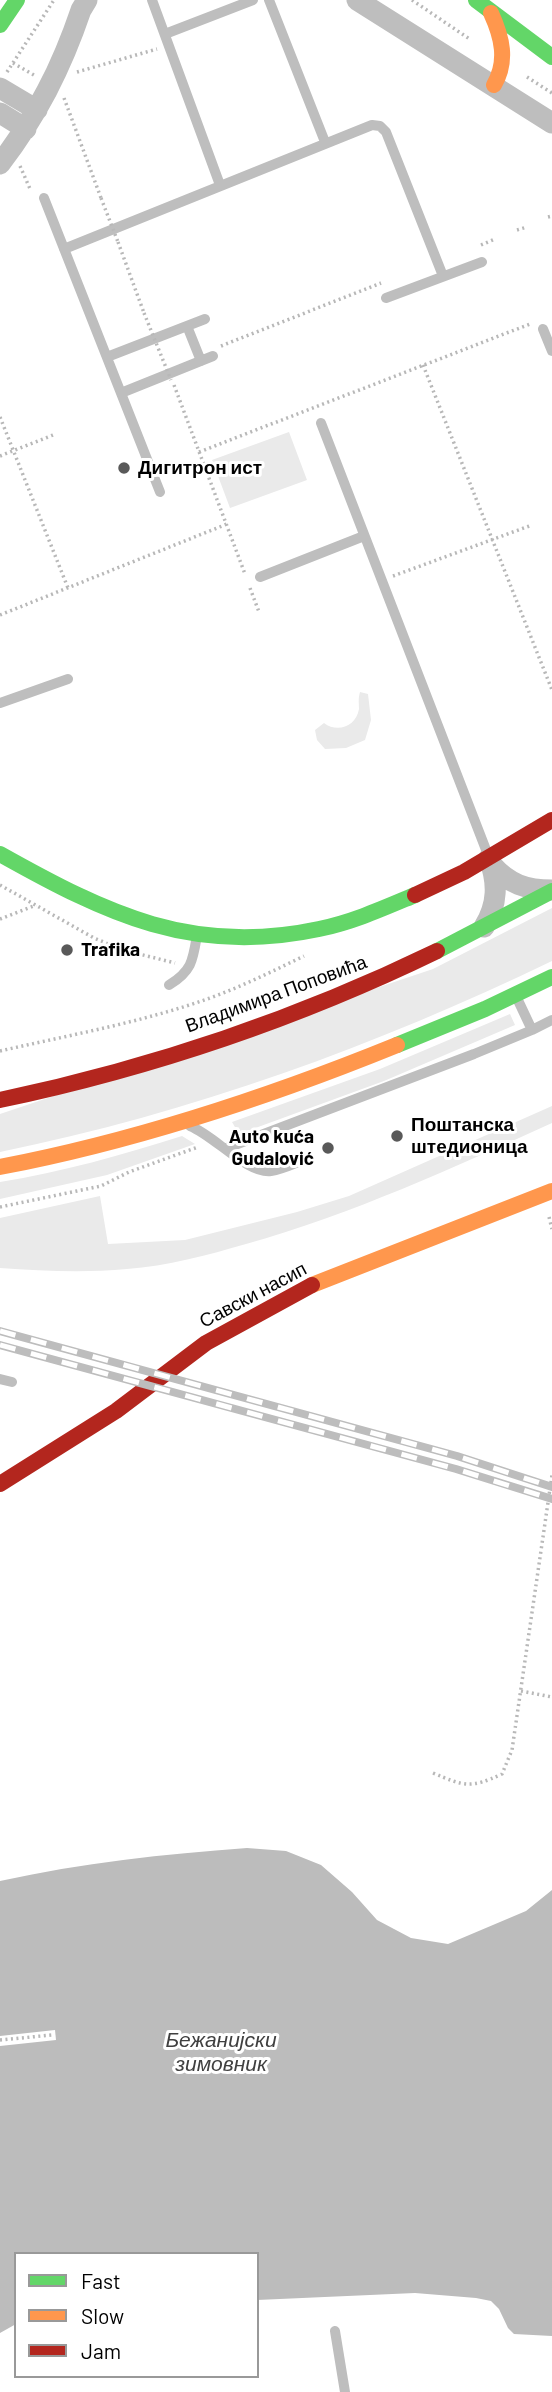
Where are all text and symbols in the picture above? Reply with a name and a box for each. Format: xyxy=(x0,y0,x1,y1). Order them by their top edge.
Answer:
place label: Дигитрон ист xyxy=(138,457,262,479)
marker: Дигитрон ист xyxy=(116,460,132,476)
place label: Trafika xyxy=(81,939,140,961)
marker: Trafika xyxy=(59,942,75,958)
street label: Владимира Поповића xyxy=(182,951,370,1037)
place label: Поштанска штедионица xyxy=(411,1114,528,1158)
place label: Auto kuća Gudalović xyxy=(229,1126,314,1170)
marker: Поштанска штедионица xyxy=(389,1128,405,1144)
marker: Auto kuća Gudalović xyxy=(320,1140,336,1156)
street label: Савски насип xyxy=(196,1257,310,1333)
water label: Бежанијски зимовник xyxy=(165,2027,277,2077)
legend xyxy=(14,2252,259,2378)
text: Fast xyxy=(81,2268,121,2293)
text: Slow xyxy=(81,2303,124,2328)
text: Jam xyxy=(81,2338,121,2363)

